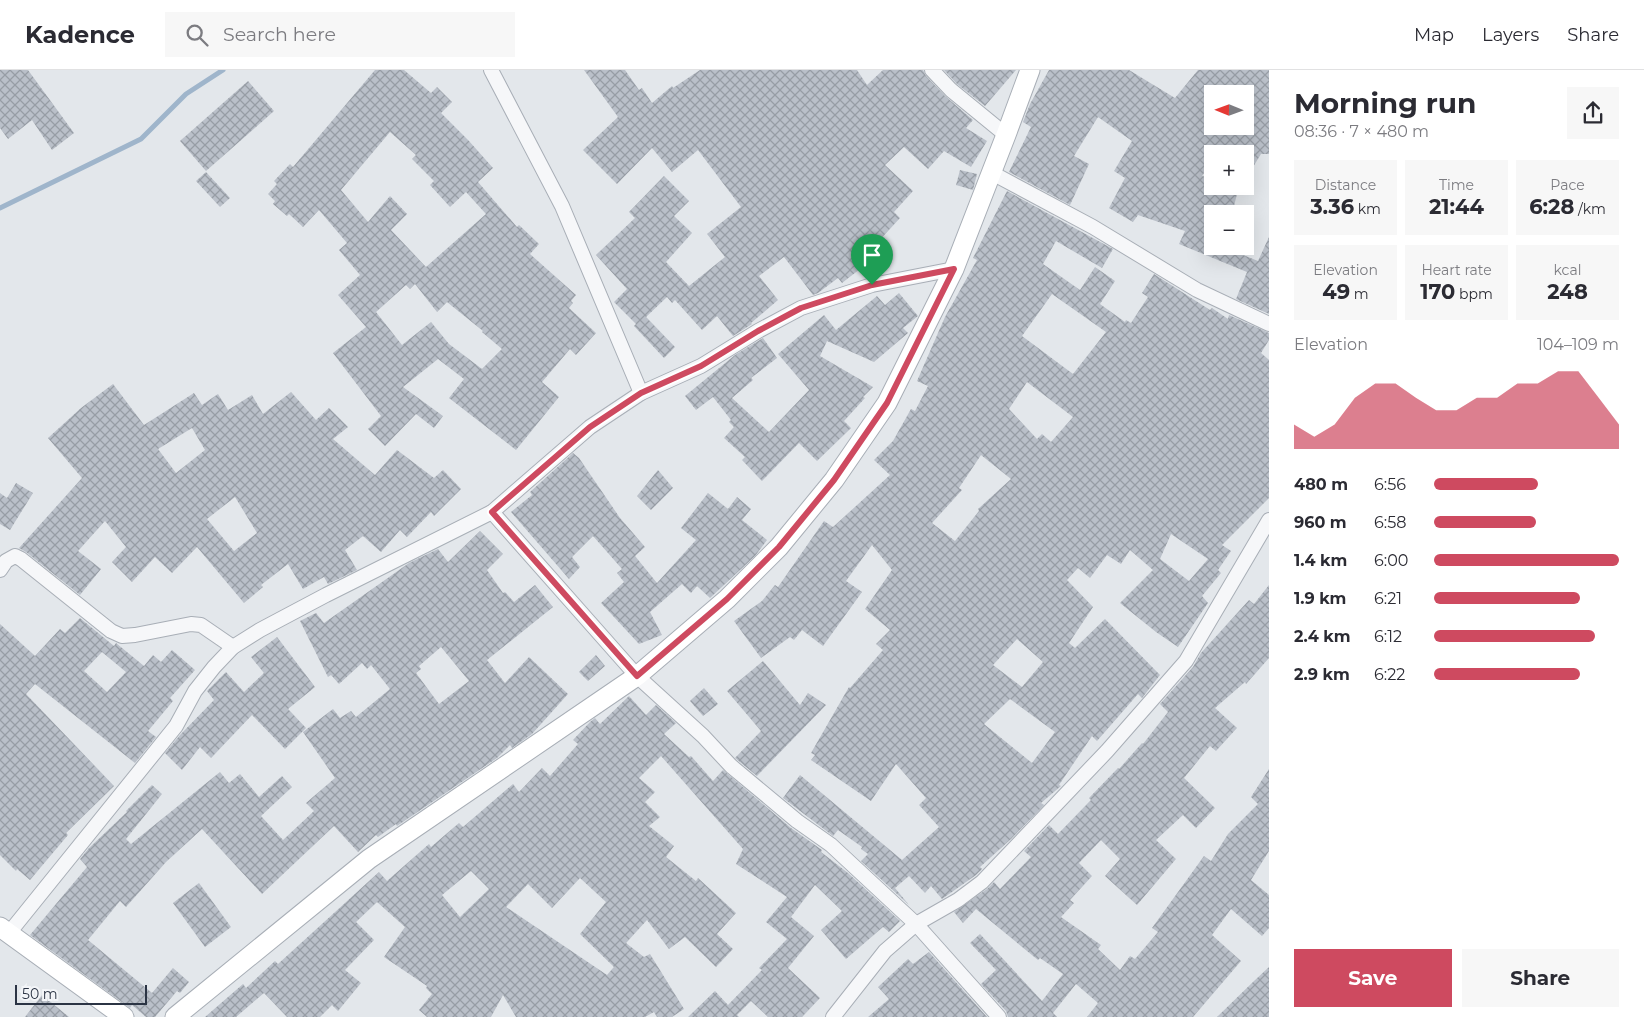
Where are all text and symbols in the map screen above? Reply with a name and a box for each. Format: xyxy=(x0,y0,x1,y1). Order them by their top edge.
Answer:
search box xyxy=(165,12,515,57)
text: Kadence xyxy=(25,20,135,49)
icon: search xyxy=(183,21,211,49)
text: Search here xyxy=(223,23,336,46)
text: Map xyxy=(1414,24,1454,46)
text: Layers xyxy=(1482,24,1539,46)
text: Share xyxy=(1567,24,1619,46)
north arrow xyxy=(1204,85,1254,135)
map controls xyxy=(1204,85,1254,255)
text: Morning run xyxy=(1294,86,1476,120)
button: share xyxy=(1567,87,1619,139)
text: 08:36 · 7 × 480 m xyxy=(1294,122,1429,141)
button: + xyxy=(1204,145,1254,195)
text: Distance xyxy=(1315,176,1376,194)
text: Time xyxy=(1439,176,1474,194)
text: Pace xyxy=(1550,176,1585,194)
text: 3.36 xyxy=(1310,194,1354,219)
text: 21:44 xyxy=(1429,194,1484,219)
text: 6:28 xyxy=(1529,194,1574,219)
text: km xyxy=(1354,200,1381,218)
text: /km xyxy=(1574,200,1606,218)
button: − xyxy=(1204,205,1254,255)
pin xyxy=(851,234,893,285)
icon: arrive xyxy=(858,241,886,269)
text: Elevation xyxy=(1313,261,1378,279)
text: Heart rate xyxy=(1421,261,1492,279)
text: kcal xyxy=(1554,261,1581,279)
text: 49 xyxy=(1322,279,1350,304)
text: 170 xyxy=(1420,279,1455,304)
text: 248 xyxy=(1547,279,1588,304)
text: m xyxy=(1350,285,1369,303)
text: bpm xyxy=(1455,285,1493,303)
text: Elevation xyxy=(1294,335,1368,354)
text: 104–109 m xyxy=(1537,335,1619,354)
text: 480 m xyxy=(1294,475,1348,494)
text: 6:56 xyxy=(1374,475,1406,494)
text: 960 m xyxy=(1294,513,1347,532)
text: 6:58 xyxy=(1374,513,1406,532)
text: 1.4 km xyxy=(1294,551,1347,570)
text: 6:00 xyxy=(1374,551,1408,570)
text: 1.9 km xyxy=(1294,589,1346,608)
text: 6:21 xyxy=(1374,589,1402,608)
text: 2.4 km xyxy=(1294,627,1351,646)
text: 6:12 xyxy=(1374,627,1402,646)
text: 2.9 km xyxy=(1294,665,1350,684)
text: 6:22 xyxy=(1374,665,1405,684)
button: Save xyxy=(1294,949,1452,1007)
button: Share xyxy=(1462,949,1619,1007)
scale bar xyxy=(15,982,148,1005)
text: 50 m xyxy=(22,985,58,1003)

